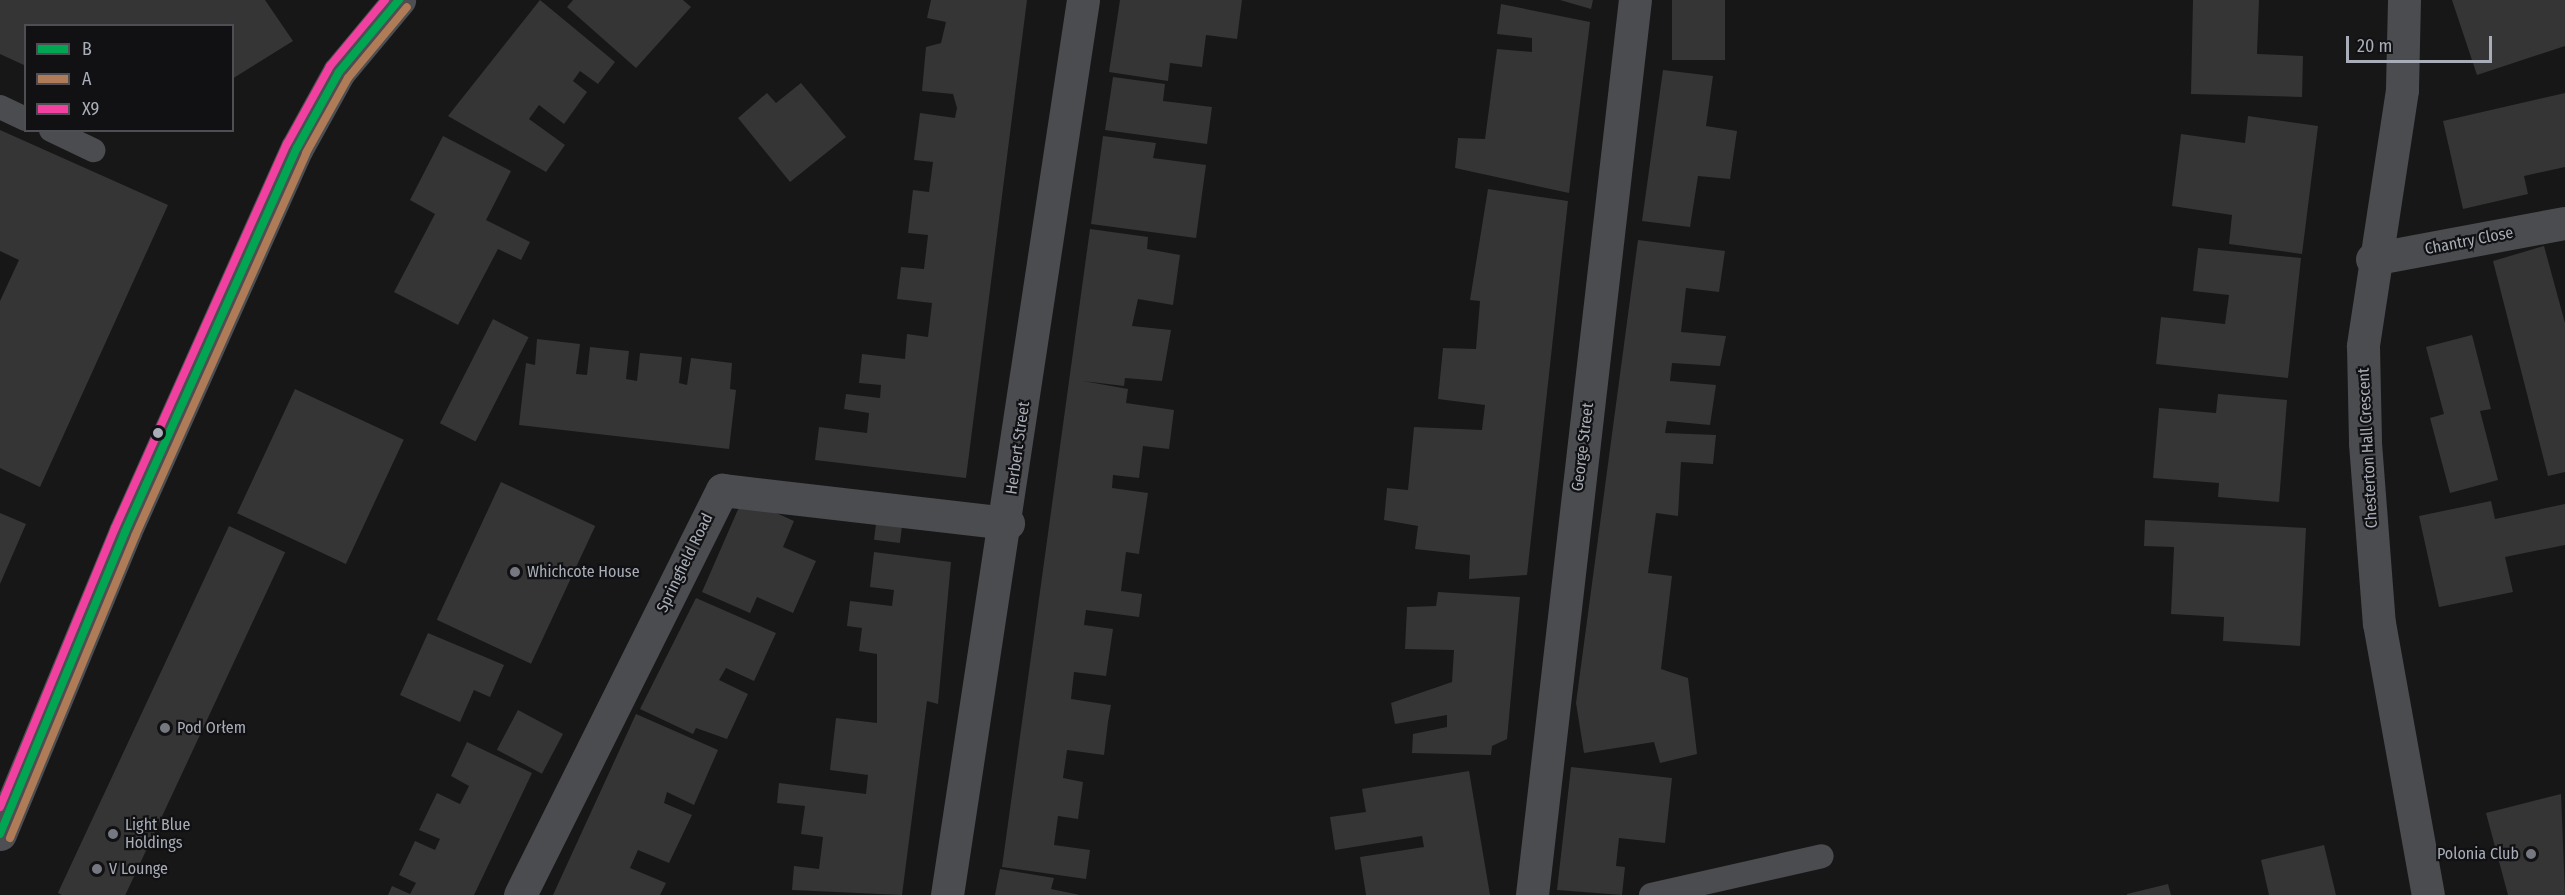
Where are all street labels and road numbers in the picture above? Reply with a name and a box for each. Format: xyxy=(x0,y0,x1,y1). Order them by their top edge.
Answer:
street label: Chantry Close xyxy=(2423,223,2515,259)
street label: Chesterton Hall Crescent xyxy=(2354,367,2382,529)
street label: Herbert Street xyxy=(1002,400,1034,496)
street label: George Street xyxy=(1568,402,1598,492)
street label: Springfield Road xyxy=(653,510,717,616)

